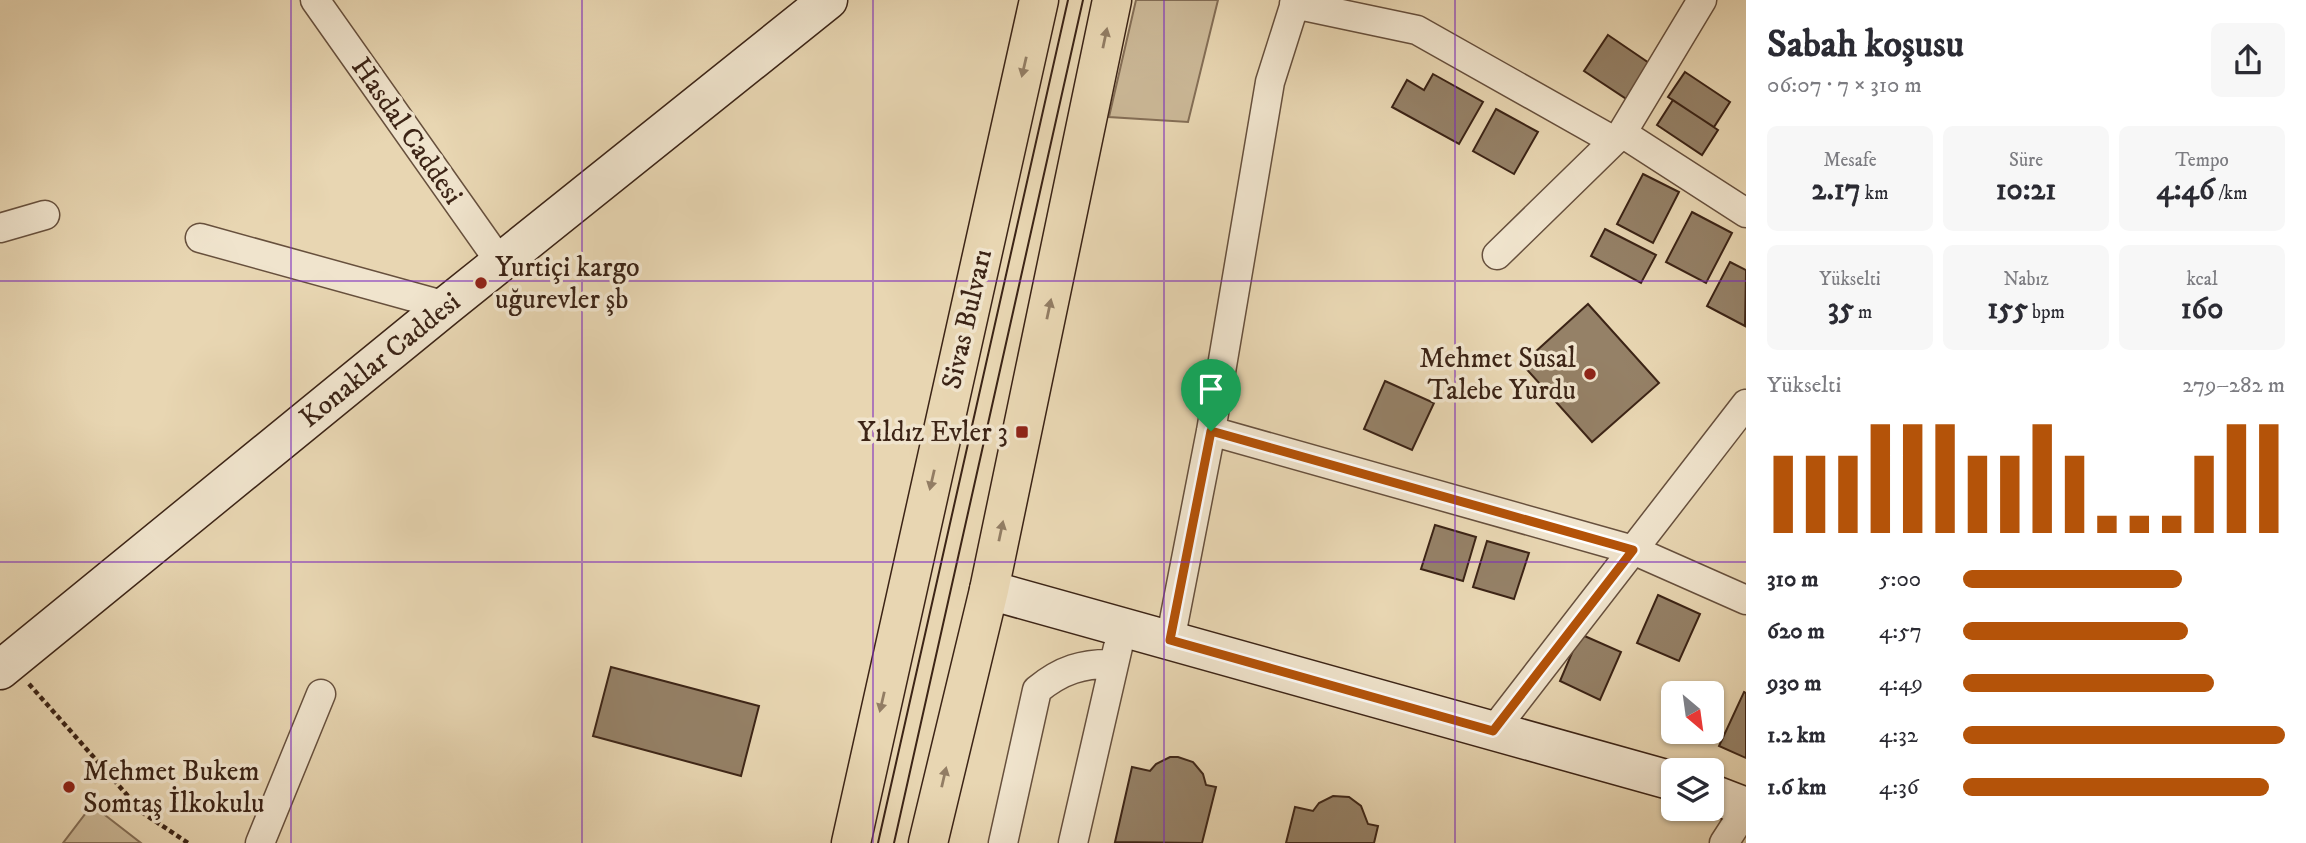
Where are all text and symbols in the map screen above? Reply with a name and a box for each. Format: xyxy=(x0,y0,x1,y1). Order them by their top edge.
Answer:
text: Sabah koşusu xyxy=(1767,21,1964,69)
button: share xyxy=(2211,23,2285,97)
one-way arrow xyxy=(1099,27,1110,49)
street label: Hasdal Caddesi xyxy=(343,51,471,211)
one-way arrow xyxy=(1018,56,1029,78)
text: 06:07 · 7 × 310 m xyxy=(1767,71,1922,100)
text: Mesafe xyxy=(1823,149,1877,172)
text: Süre xyxy=(2009,149,2043,172)
text: Tempo xyxy=(2175,149,2229,172)
text: 2.17 xyxy=(1812,172,1861,209)
text: 10:21 xyxy=(1996,172,2056,209)
text: 4:46 xyxy=(2157,172,2215,209)
text: km xyxy=(1861,182,1888,205)
text: /km xyxy=(2215,182,2247,205)
street label: Sivas Bulvarı xyxy=(934,246,1000,392)
place label: Yurtiçi kargo uğurevler şb xyxy=(495,250,640,317)
text: Yükselti xyxy=(1819,268,1881,291)
text: Nabız xyxy=(2003,268,2049,291)
text: kcal xyxy=(2186,268,2218,291)
marker: Yurtiçi kargo uğurevler şb xyxy=(473,275,489,291)
street label: Konaklar Caddesi xyxy=(293,284,467,436)
text: 35 xyxy=(1828,291,1854,328)
text: 155 xyxy=(1987,291,2028,328)
text: 160 xyxy=(2181,291,2223,328)
one-way arrow xyxy=(1043,298,1054,320)
text: m xyxy=(1854,301,1872,324)
text: bpm xyxy=(2028,301,2065,324)
place label: Mehmet Susal Talebe Yurdu xyxy=(1419,341,1577,408)
pin xyxy=(1181,359,1241,431)
marker: Mehmet Susal Talebe Yurdu xyxy=(1582,366,1598,382)
icon: arrive xyxy=(1192,370,1230,408)
text: Yükselti xyxy=(1767,371,1841,400)
text: 279–282 m xyxy=(2182,371,2285,400)
place label: Yıldız Evler 3 xyxy=(858,415,1008,450)
marker: Yıldız Evler 3 xyxy=(1014,424,1030,440)
one-way arrow xyxy=(926,469,937,491)
one-way arrow xyxy=(996,520,1007,542)
text: 310 m xyxy=(1767,565,1819,594)
text: 5:00 xyxy=(1879,565,1921,594)
text: 620 m xyxy=(1767,617,1825,646)
text: 4:57 xyxy=(1879,617,1922,646)
text: 930 m xyxy=(1767,669,1822,698)
text: 4:49 xyxy=(1879,669,1923,698)
north arrow xyxy=(1661,681,1724,744)
map controls xyxy=(1661,681,1724,821)
one-way arrow xyxy=(877,691,888,713)
text: 1.2 km xyxy=(1767,721,1826,750)
text: 4:32 xyxy=(1879,721,1918,750)
place label: Mehmet Bukem Somtaş İlkokulu xyxy=(83,754,265,821)
button: layers xyxy=(1661,758,1724,821)
one-way arrow xyxy=(939,766,950,788)
text: 1.6 km xyxy=(1767,773,1826,802)
text: 4:36 xyxy=(1879,773,1919,802)
marker: Mehmet Bukem Somtaş İlkokulu xyxy=(61,779,77,795)

